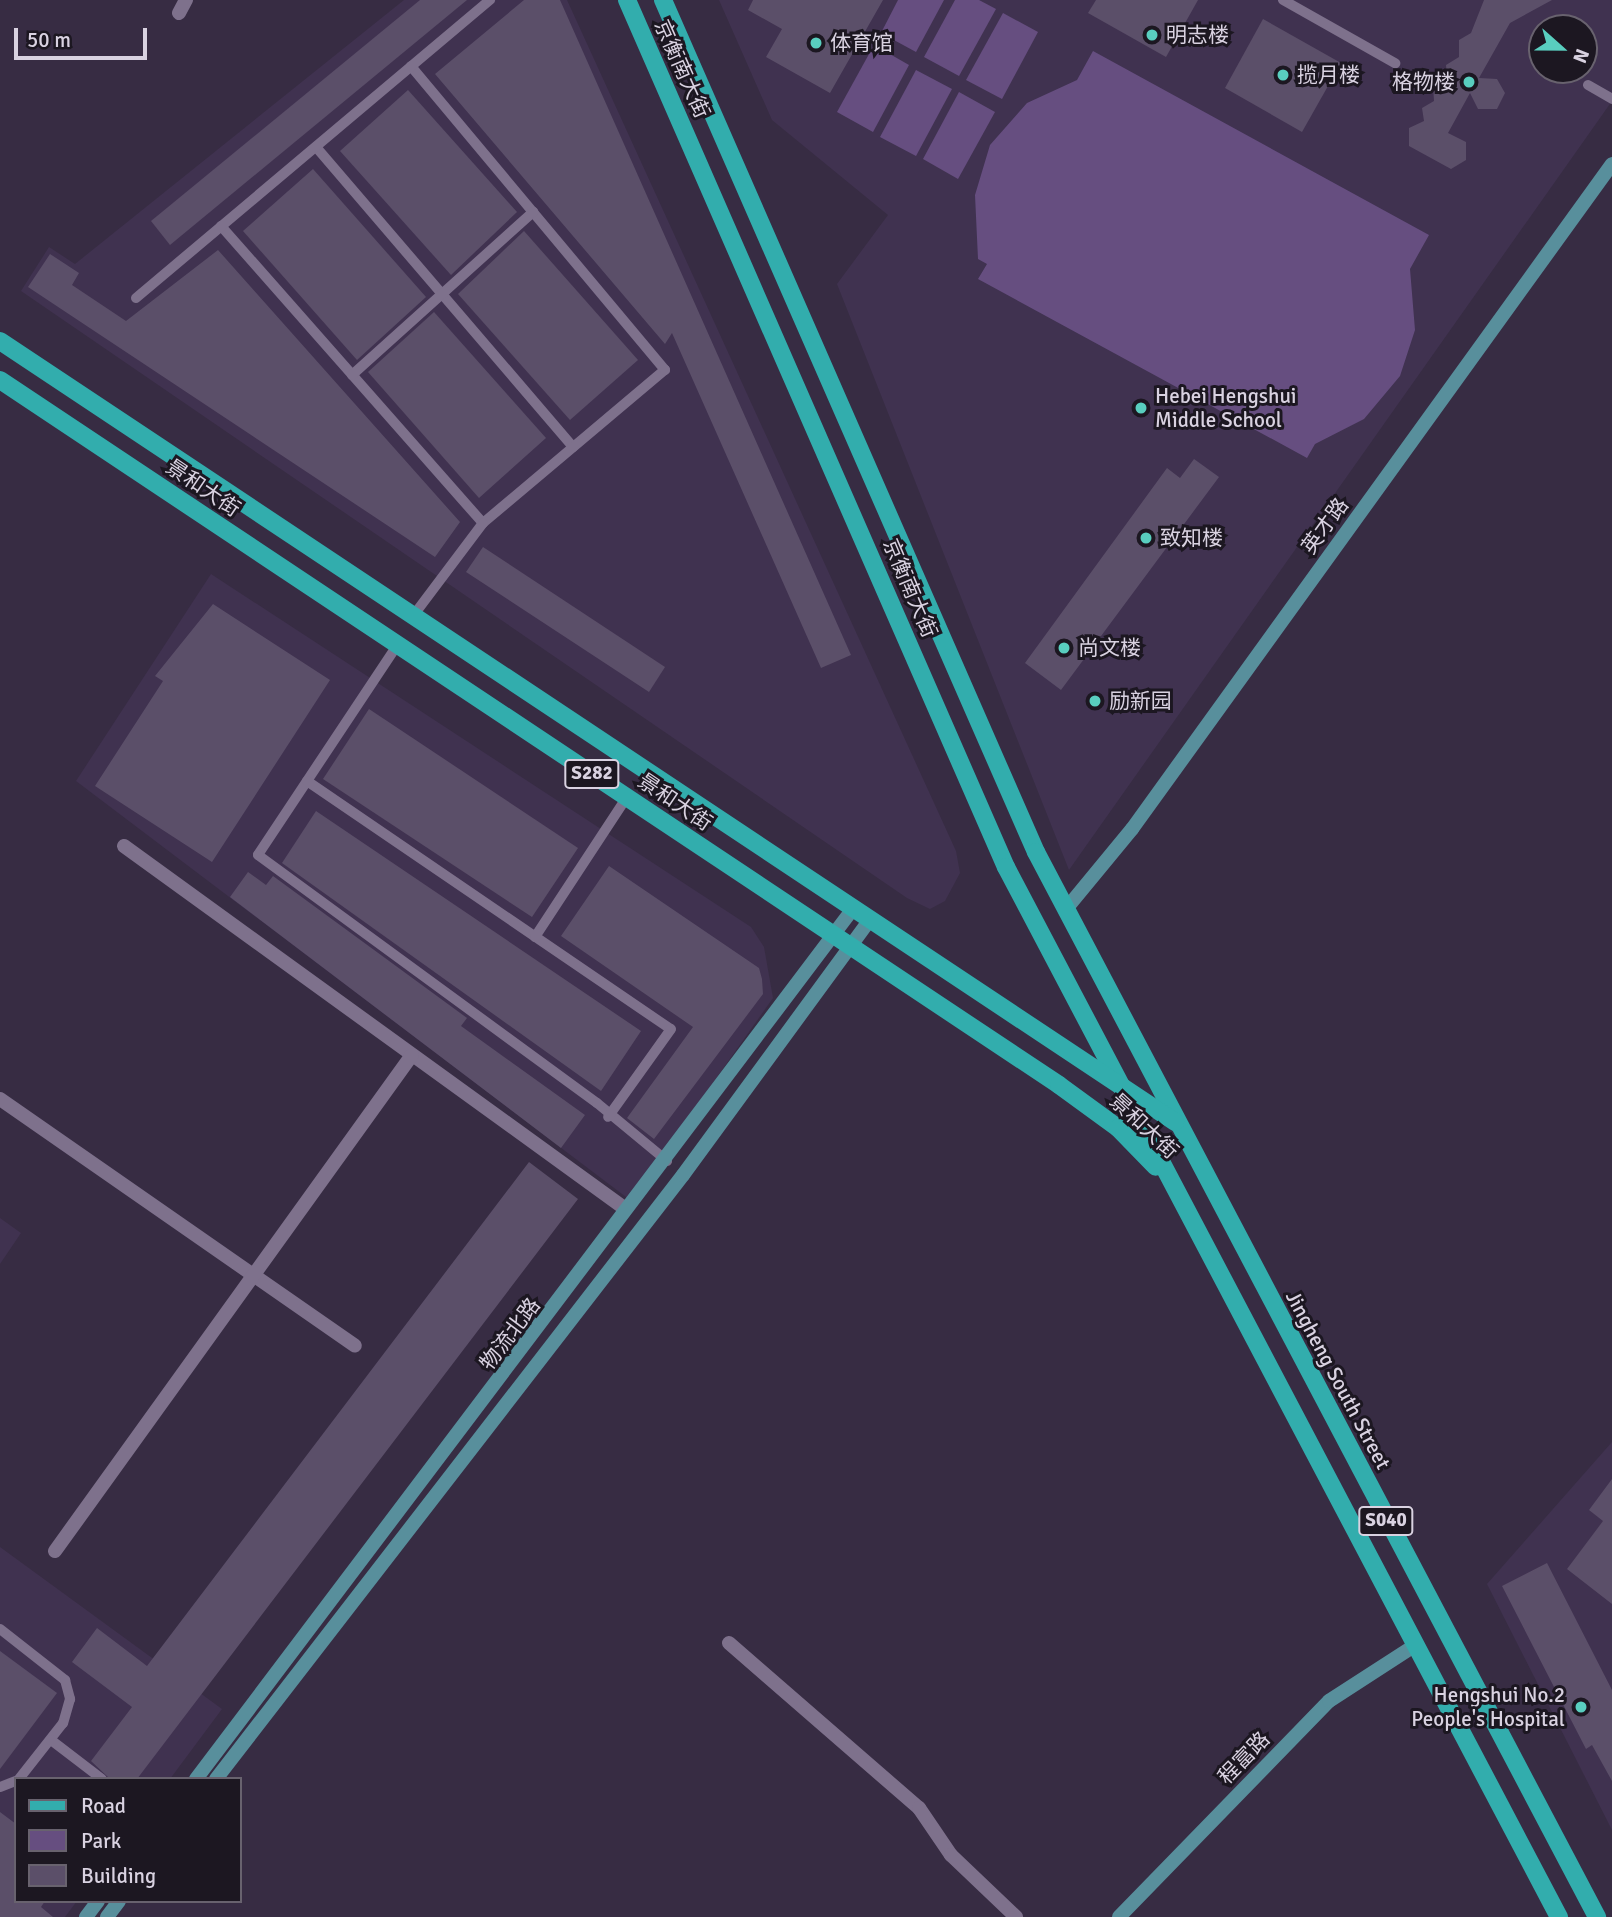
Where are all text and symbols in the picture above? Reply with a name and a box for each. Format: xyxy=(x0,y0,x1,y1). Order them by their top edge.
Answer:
scale bar xyxy=(18,14,150,58)
north arrow xyxy=(1528,14,1598,84)
street label: 京衡南大街 xyxy=(649,16,715,122)
place label: 明志楼 xyxy=(1166,22,1229,48)
text: 50 m xyxy=(27,27,71,53)
marker: 明志楼 xyxy=(1144,27,1160,43)
place label: 体育馆 xyxy=(830,30,893,56)
marker: 体育馆 xyxy=(808,35,824,51)
text: N xyxy=(1567,45,1594,66)
place label: 揽月楼 xyxy=(1297,62,1360,88)
marker: 揽月楼 xyxy=(1275,67,1291,83)
place label: 格物楼 xyxy=(1392,69,1455,95)
marker: 格物楼 xyxy=(1461,74,1477,90)
place label: Hebei Hengshui Middle School xyxy=(1155,383,1297,433)
marker: Hebei Hengshui Middle School xyxy=(1133,400,1149,416)
street label: 景和大街 xyxy=(161,454,245,522)
street label: 英才路 xyxy=(1296,493,1354,559)
place label: 致知楼 xyxy=(1160,525,1223,551)
marker: 致知楼 xyxy=(1138,530,1154,546)
street label: 京衡南大街 xyxy=(878,535,942,641)
place label: 尚文楼 xyxy=(1078,635,1141,661)
marker: 尚文楼 xyxy=(1056,640,1072,656)
place label: 励新园 xyxy=(1109,688,1172,714)
marker: 励新园 xyxy=(1087,693,1103,709)
road number: S282 xyxy=(564,758,620,790)
street label: 景和大街 xyxy=(633,768,717,836)
street label: 景和大街 xyxy=(1105,1088,1183,1164)
street label: Jingheng South Street xyxy=(1280,1286,1396,1474)
street label: 物流北路 xyxy=(475,1293,545,1375)
road number: S040 xyxy=(1358,1506,1414,1536)
place label: Hengshui No.2 People's Hospital xyxy=(1411,1682,1565,1732)
marker: Hengshui No.2 People's Hospital xyxy=(1571,1697,1591,1717)
street label: 程富路 xyxy=(1213,1727,1275,1789)
legend xyxy=(14,1777,242,1903)
text: Road xyxy=(81,1793,126,1819)
text: Park xyxy=(81,1828,121,1854)
text: Building xyxy=(81,1863,156,1889)

